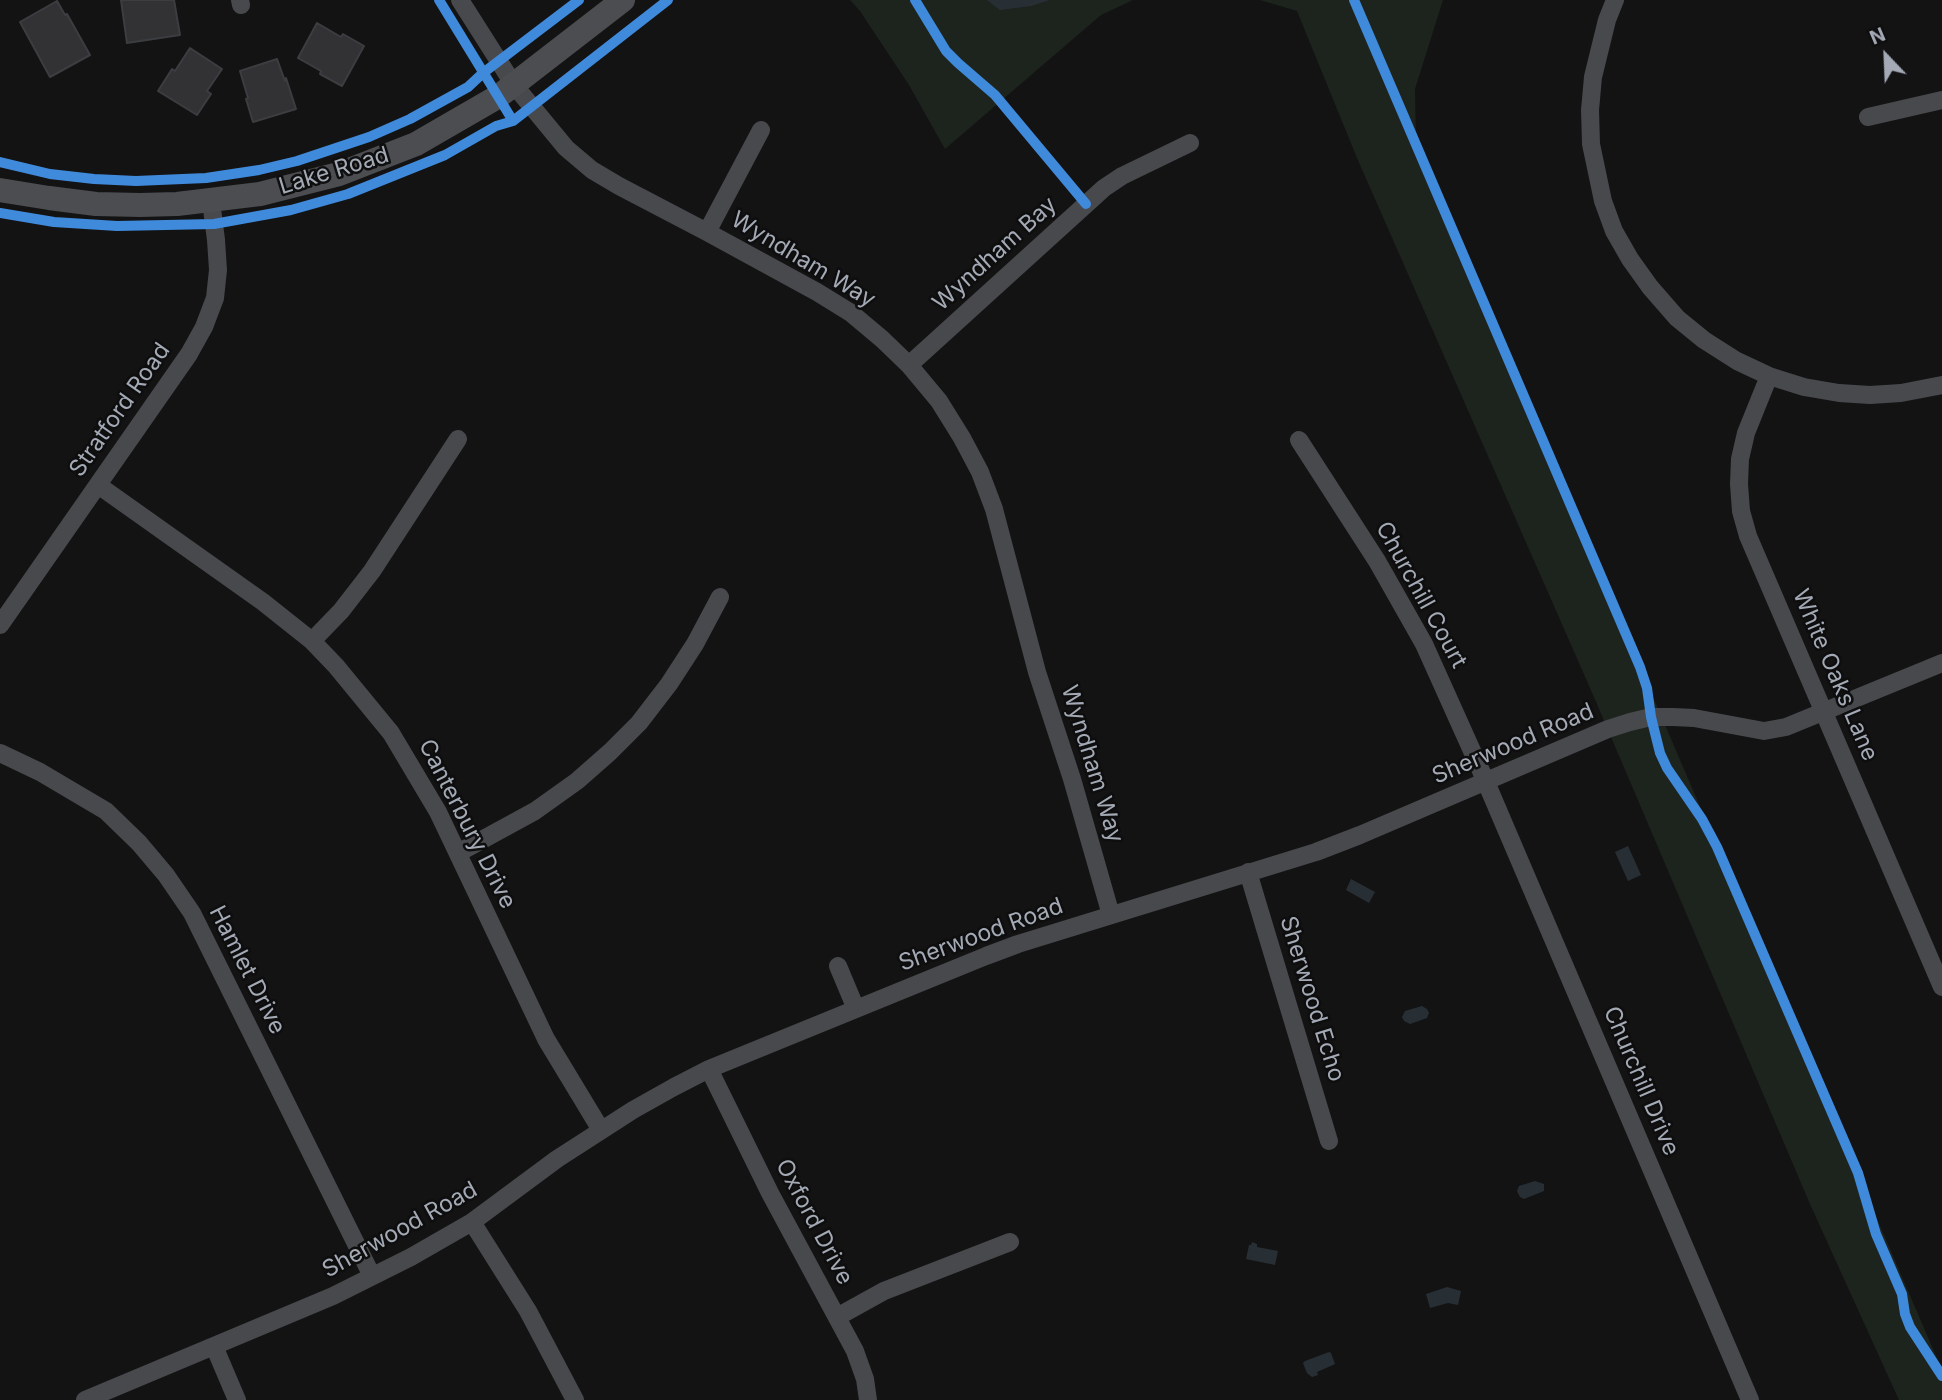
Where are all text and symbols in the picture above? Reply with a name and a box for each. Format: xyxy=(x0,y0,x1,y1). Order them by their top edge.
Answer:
north arrow xyxy=(1851,21,1921,91)
text: N xyxy=(1866,23,1889,50)
street label: Lake Road xyxy=(276,141,392,201)
street label: Wyndham Bay xyxy=(927,191,1063,317)
street label: Wyndham Way xyxy=(726,206,880,314)
street label: Stratford Road xyxy=(64,338,176,482)
street label: Churchill Court xyxy=(1369,517,1473,673)
street label: White Oaks Lane xyxy=(1786,585,1884,765)
street label: Wyndham Way xyxy=(1055,682,1129,846)
street label: Sherwood Road xyxy=(1428,698,1598,790)
street label: Canterbury Drive xyxy=(412,735,522,913)
street label: Sherwood Road xyxy=(895,893,1067,977)
street label: Hamlet Drive xyxy=(203,901,291,1039)
street label: Sherwood Echo xyxy=(1274,913,1350,1085)
street label: Churchill Drive xyxy=(1597,1002,1685,1160)
street label: Oxford Drive xyxy=(769,1155,859,1289)
street label: Sherwood Road xyxy=(318,1176,482,1284)

